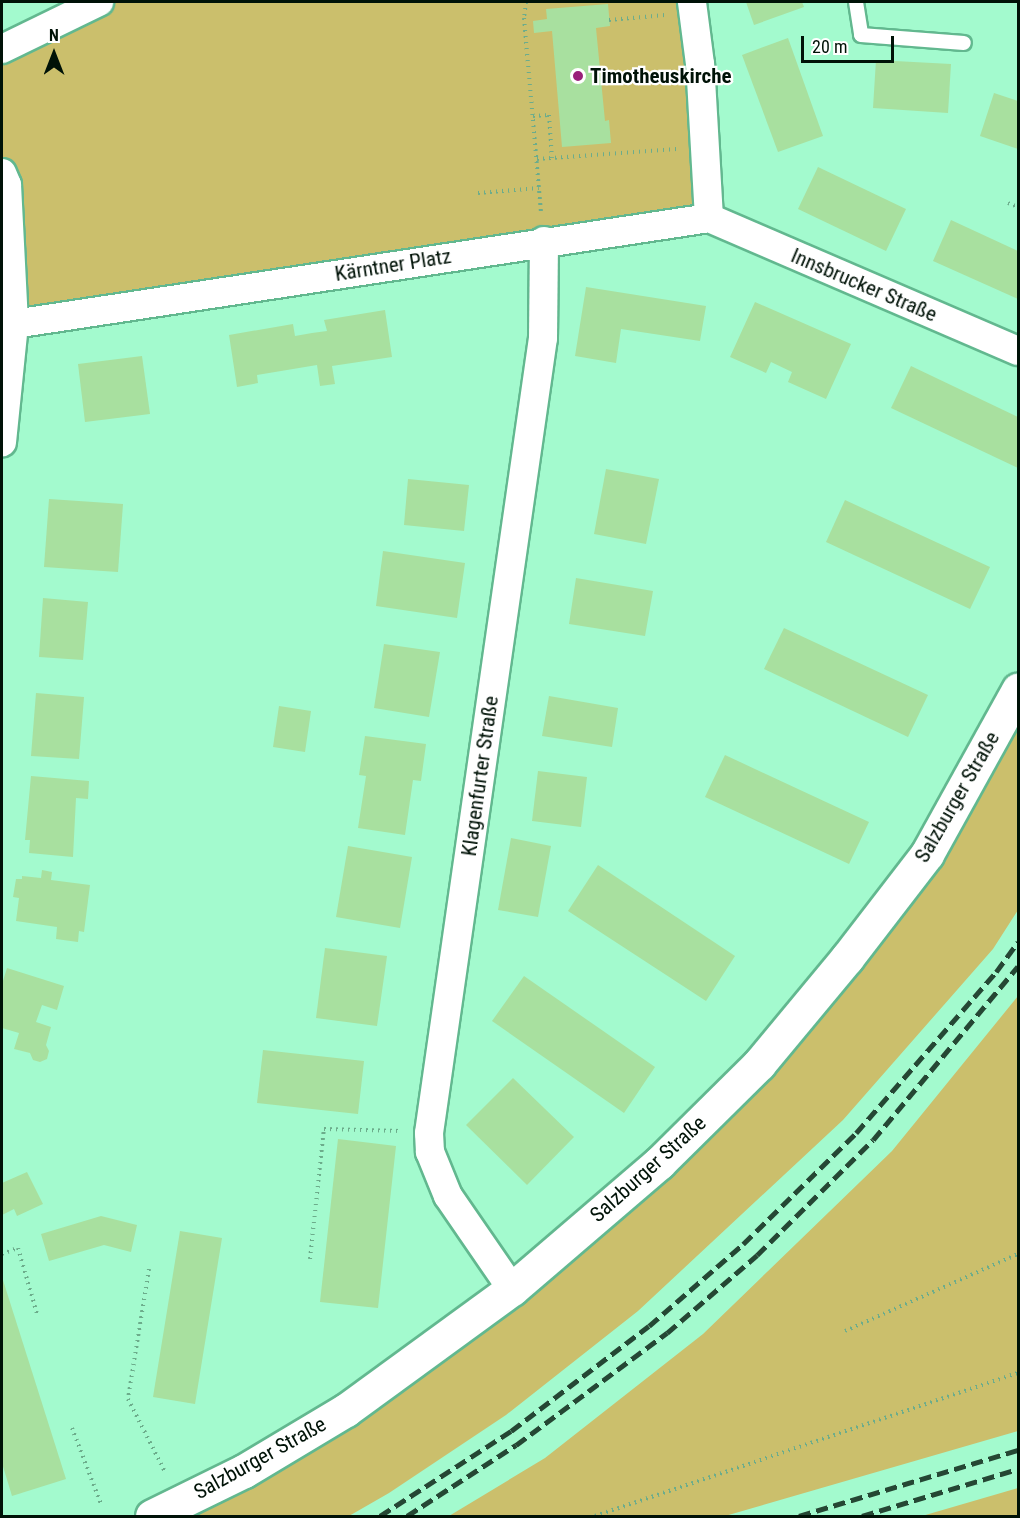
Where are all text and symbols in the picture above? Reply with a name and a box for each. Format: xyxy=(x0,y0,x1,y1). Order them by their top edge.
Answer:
north arrow xyxy=(24,24,84,84)
scale bar xyxy=(804,24,897,62)
text: N xyxy=(49,26,59,45)
text: 20 m xyxy=(812,36,847,57)
place label: Timotheuskirche xyxy=(590,63,732,89)
marker: Timotheuskirche xyxy=(571,69,585,83)
street label: Kärntner Platz xyxy=(333,243,453,287)
street label: Innsbrucker Straße xyxy=(787,243,941,327)
street label: Klagenfurter Straße xyxy=(456,694,504,858)
street label: Salzburger Straße xyxy=(909,727,1005,867)
street label: Salzburger Straße xyxy=(585,1110,711,1228)
street label: Salzburger Straße xyxy=(190,1411,330,1505)

